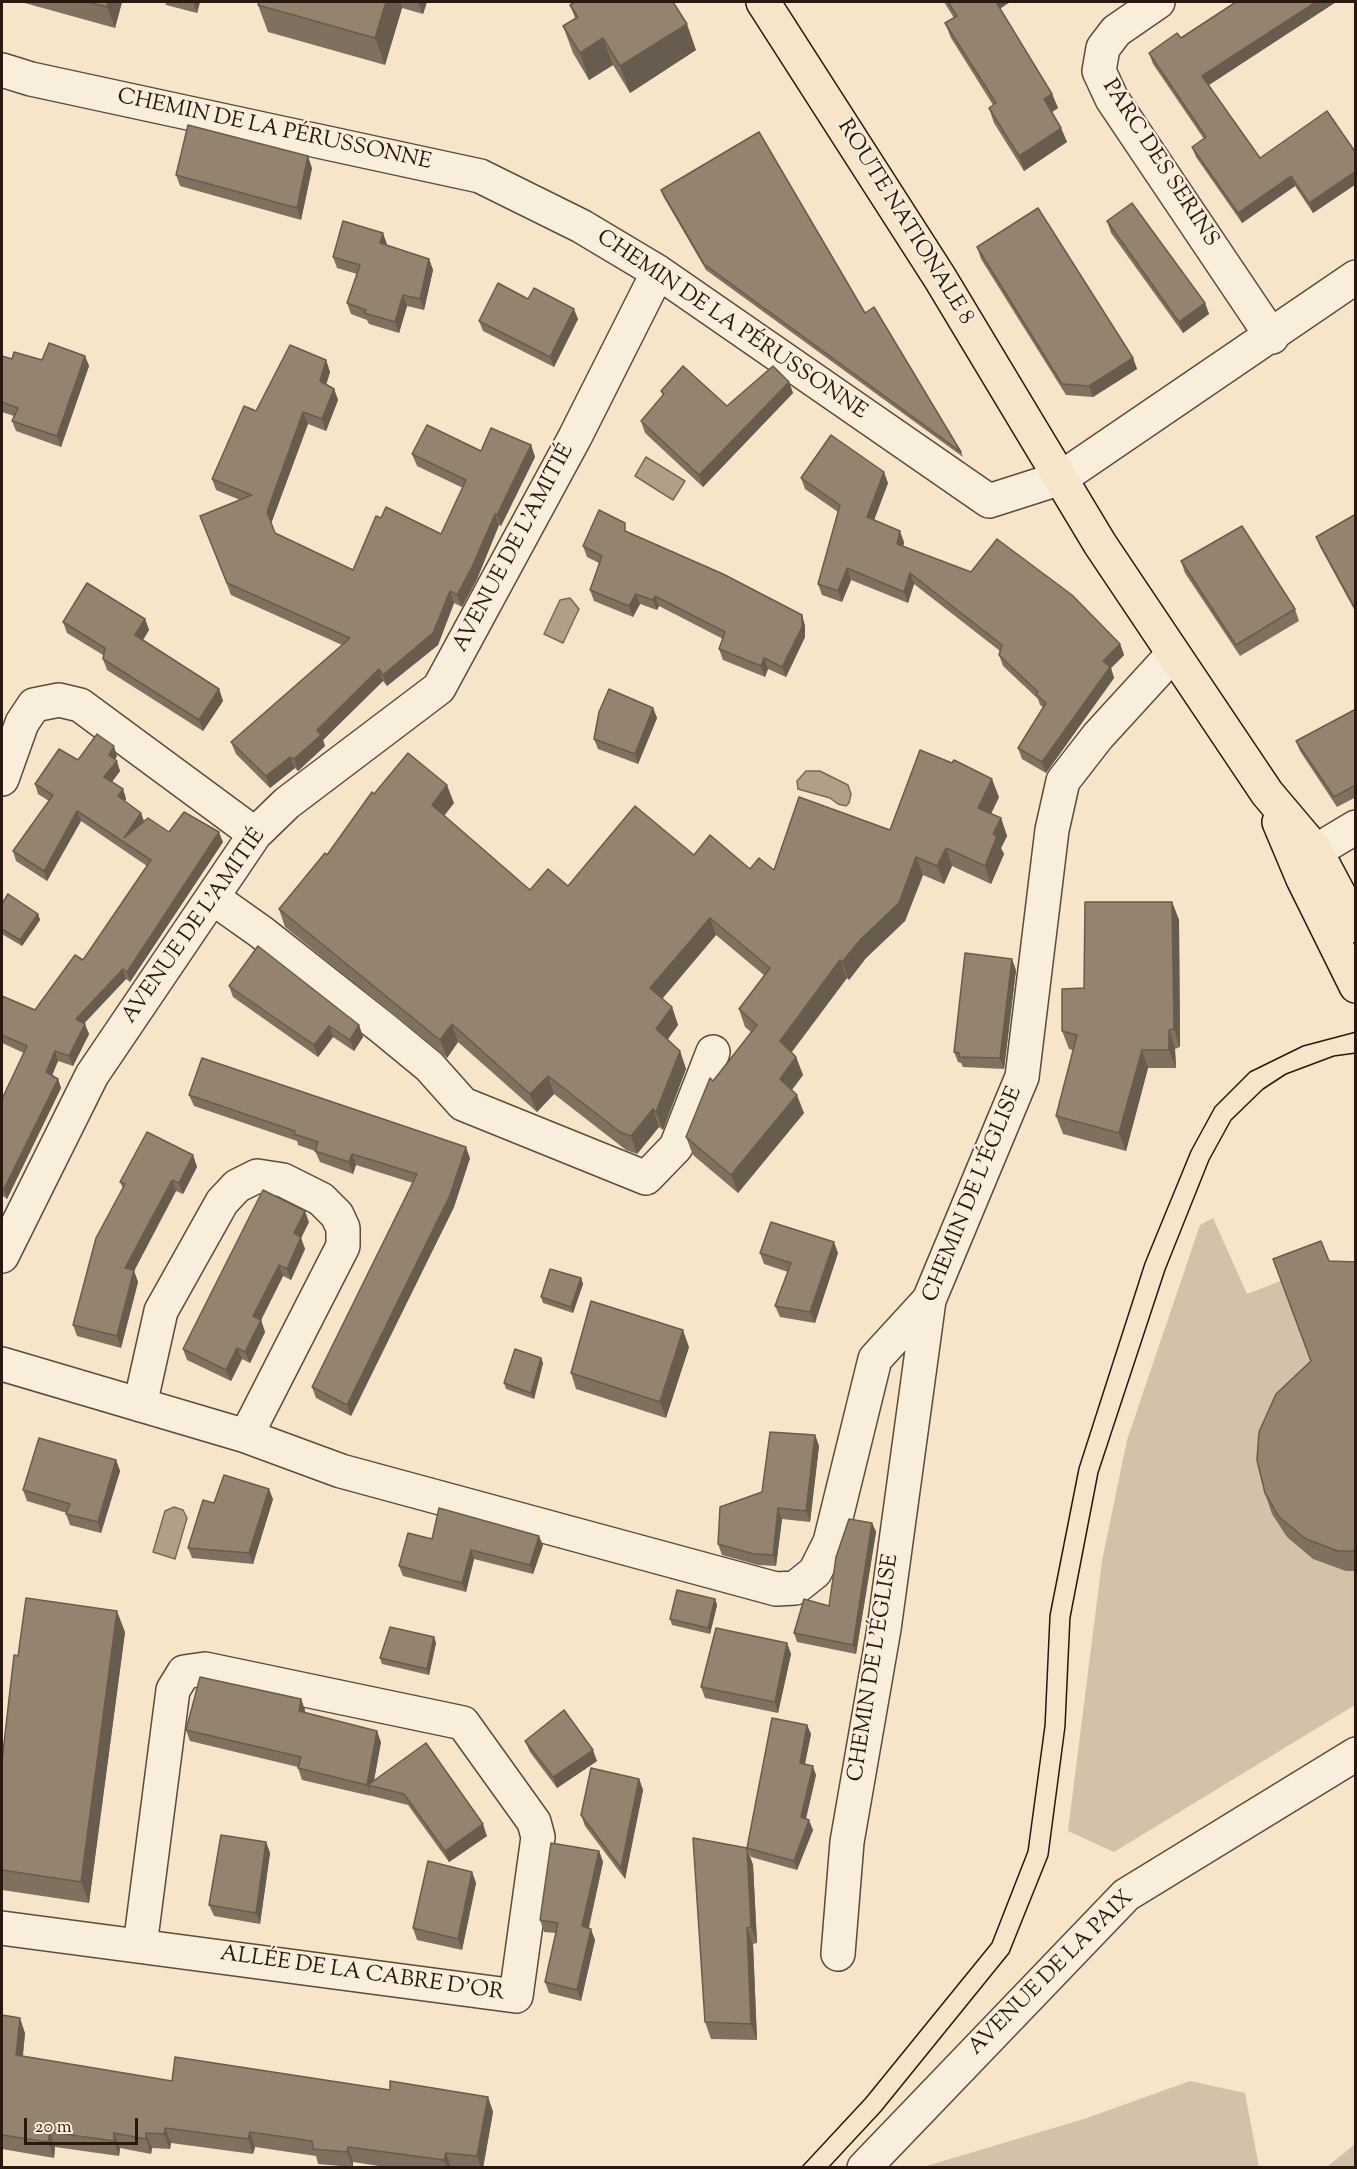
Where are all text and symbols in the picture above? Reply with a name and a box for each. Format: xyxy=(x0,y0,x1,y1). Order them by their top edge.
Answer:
street label: PARC DES SERINS xyxy=(1095,75,1223,253)
street label: CHEMIN DE LA PÉRUSSONNE xyxy=(114,85,434,177)
street label: ROUTE NATIONALE 8 xyxy=(830,116,978,330)
street label: CHEMIN DE LA PÉRUSSONNE xyxy=(591,225,871,427)
street label: AVENUE DE L'AMITIÉ xyxy=(449,440,581,658)
street label: AVENUE DE L'AMITIÉ xyxy=(118,824,272,1030)
street label: CHEMIN DE L'ÉGLISE xyxy=(919,1083,1029,1307)
street label: CHEMIN DE L'ÉGLISE xyxy=(844,1552,906,1784)
street label: AVENUE DE LA PAIX xyxy=(964,1886,1140,2062)
street label: ALLÉE DE LA CABRE D'OR xyxy=(218,1942,506,2008)
scale bar xyxy=(27,2106,141,2144)
text: 20 m xyxy=(35,2115,72,2141)

